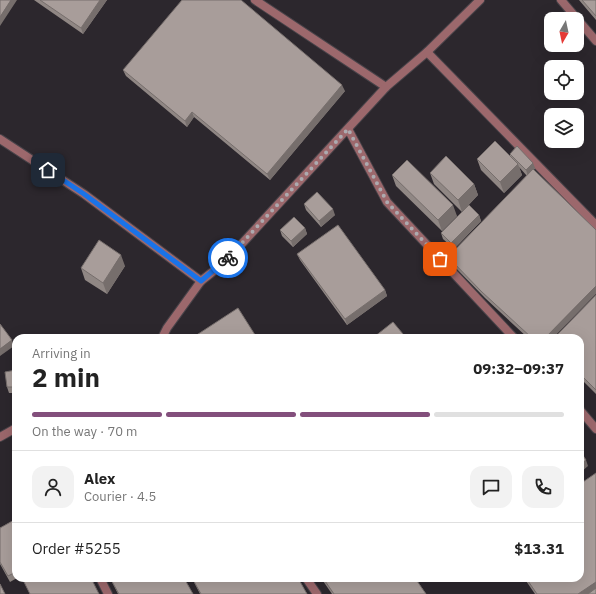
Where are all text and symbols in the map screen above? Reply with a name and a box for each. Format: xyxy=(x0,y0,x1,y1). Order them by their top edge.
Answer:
north arrow xyxy=(544,12,584,52)
map controls xyxy=(544,12,584,148)
button: locate xyxy=(544,60,584,100)
button: layers xyxy=(544,108,584,148)
pin xyxy=(31,153,65,187)
icon: home xyxy=(37,159,59,181)
courier xyxy=(208,238,248,278)
pin xyxy=(423,242,457,276)
icon: bike xyxy=(217,247,239,269)
icon: bag xyxy=(429,248,451,270)
text: Arriving in xyxy=(32,345,91,362)
text: 09:32–09:37 xyxy=(473,359,564,378)
text: 2 min xyxy=(32,360,100,394)
text: On the way · 70 m xyxy=(32,423,137,440)
button: person xyxy=(32,466,74,508)
button: chat xyxy=(470,466,512,508)
button: phone xyxy=(522,466,564,508)
text: Alex xyxy=(84,469,115,488)
text: Courier · 4.5 xyxy=(84,488,156,505)
text: Order #5255 xyxy=(32,539,121,558)
text: $13.31 xyxy=(514,539,564,558)

